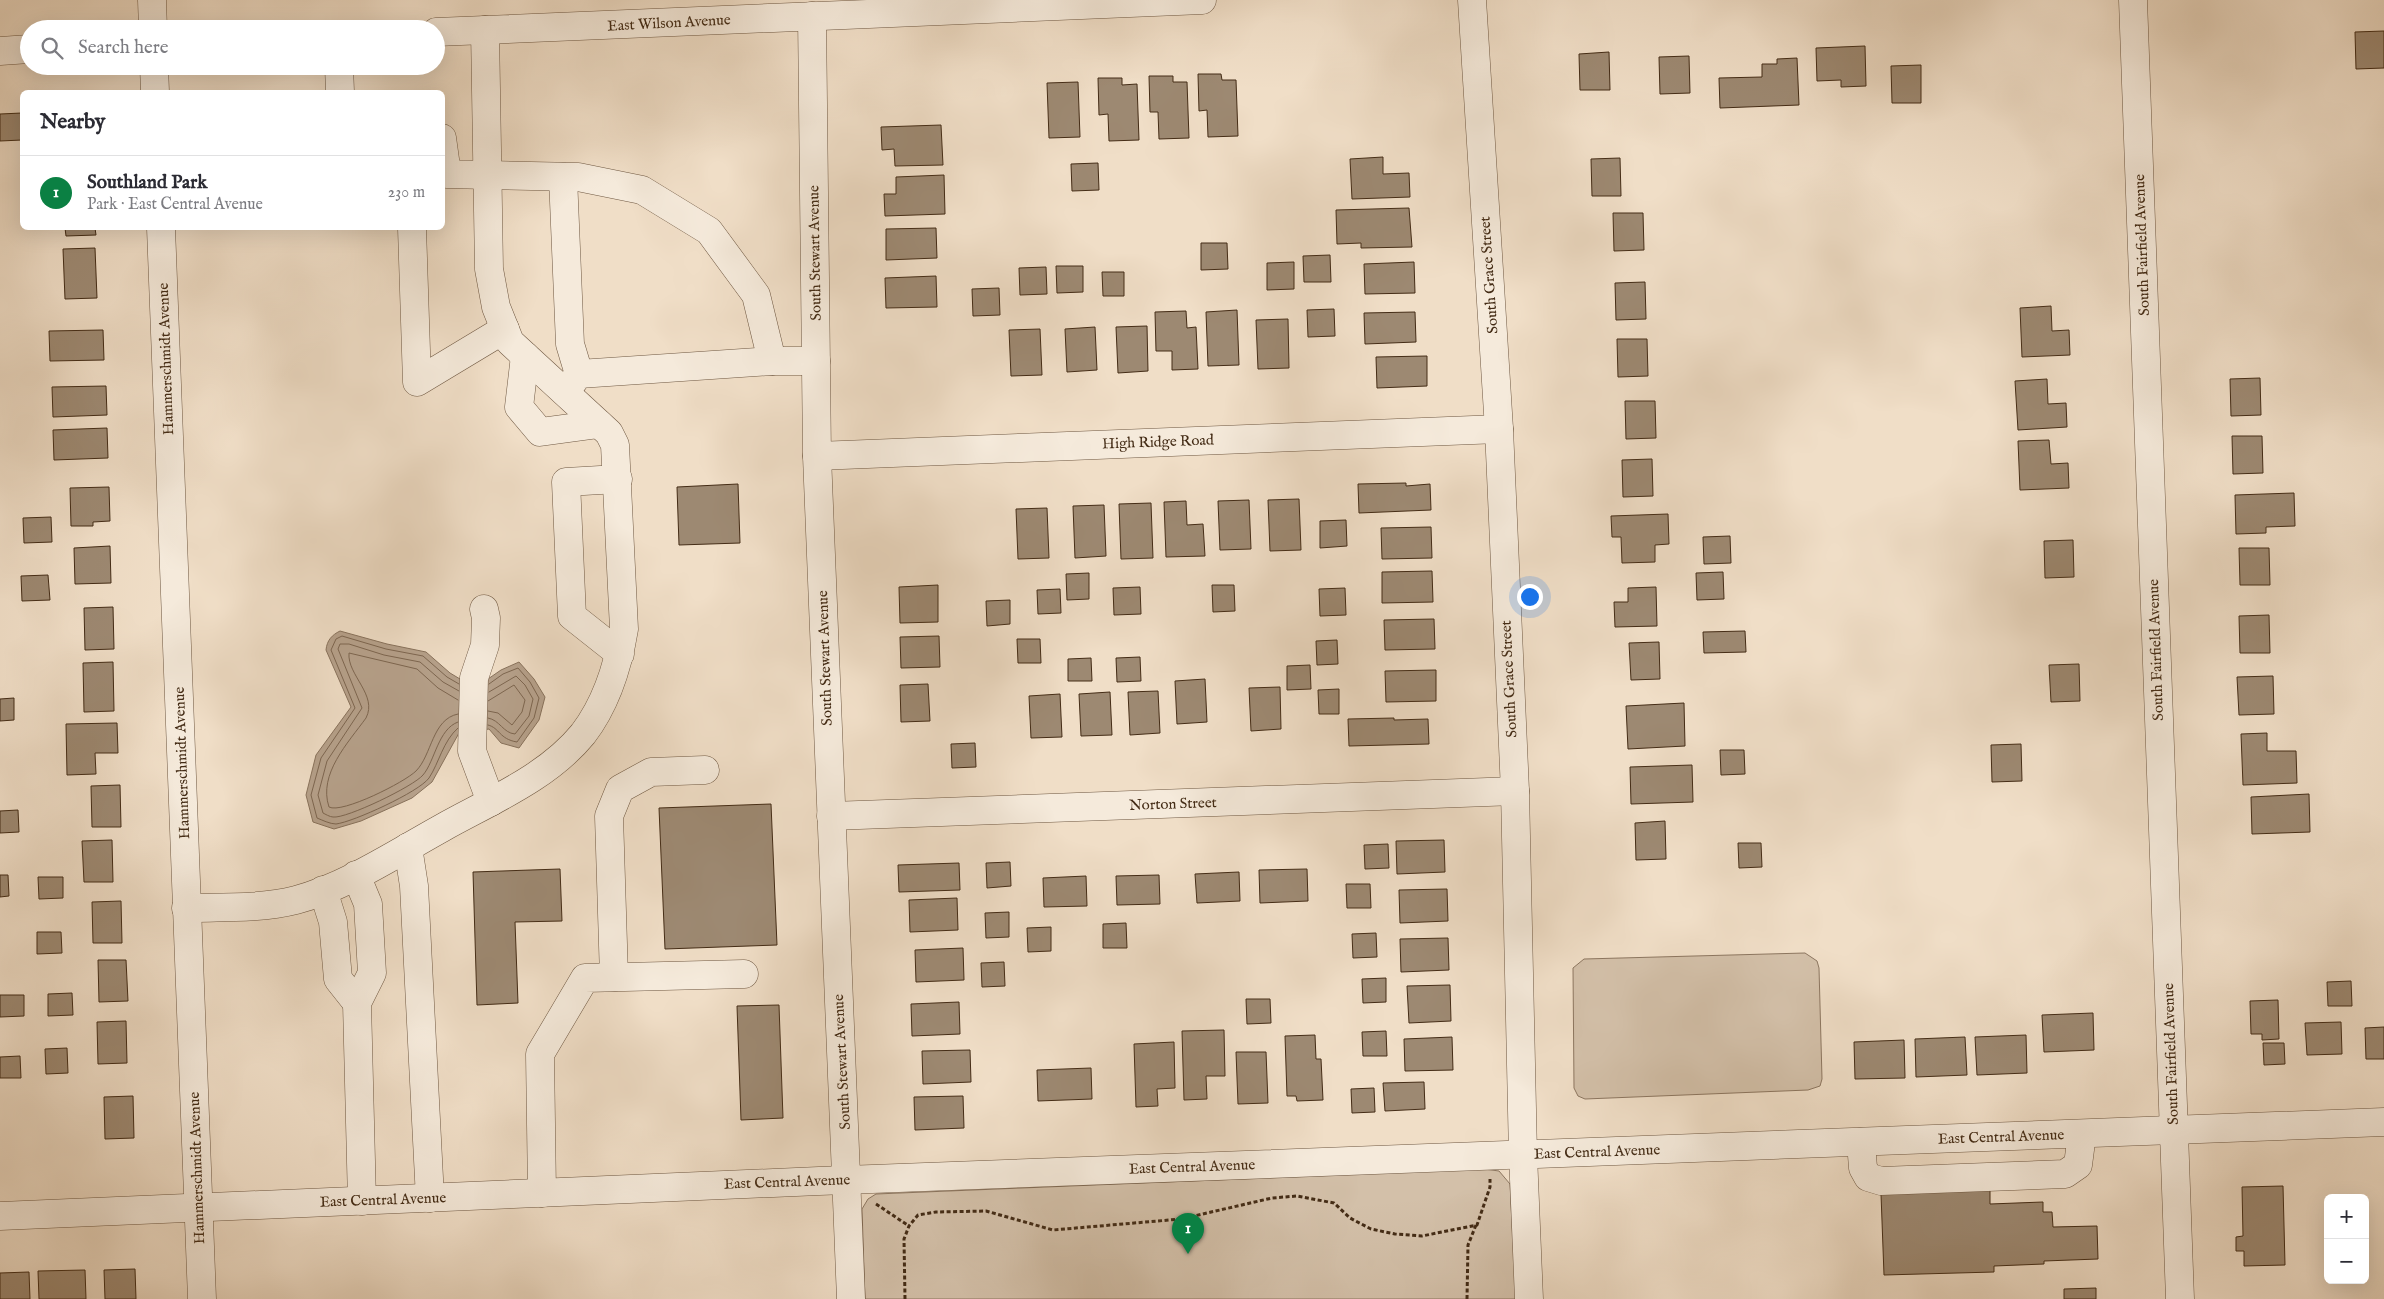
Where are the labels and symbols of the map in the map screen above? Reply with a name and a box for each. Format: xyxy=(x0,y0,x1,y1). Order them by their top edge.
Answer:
street label: East Wilson Avenue xyxy=(607,10,731,36)
street label: South Fairfield Avenue xyxy=(2130,174,2154,316)
street label: South Stewart Avenue xyxy=(804,185,826,321)
street label: South Grace Street xyxy=(1475,216,1503,334)
street label: Hammerschmidt Avenue xyxy=(154,282,178,435)
street label: High Ridge Road xyxy=(1102,431,1215,453)
street label: South Fairfield Avenue xyxy=(2144,579,2168,721)
your location xyxy=(1517,584,1543,610)
street label: South Stewart Avenue xyxy=(813,590,837,726)
street label: South Grace Street xyxy=(1496,620,1522,738)
street label: Hammerschmidt Avenue xyxy=(170,686,194,839)
street label: Norton Street xyxy=(1129,793,1217,815)
street label: South Fairfield Avenue xyxy=(2159,983,2183,1125)
street label: South Stewart Avenue xyxy=(829,994,855,1130)
street label: Hammerschmidt Avenue xyxy=(185,1091,209,1244)
street label: East Central Avenue xyxy=(1937,1125,2065,1149)
street label: East Central Avenue xyxy=(1533,1140,1661,1164)
street label: East Central Avenue xyxy=(1128,1155,1256,1179)
street label: East Central Avenue xyxy=(723,1170,851,1194)
street label: East Central Avenue xyxy=(319,1188,447,1212)
pin: 1 xyxy=(1172,1213,1204,1254)

